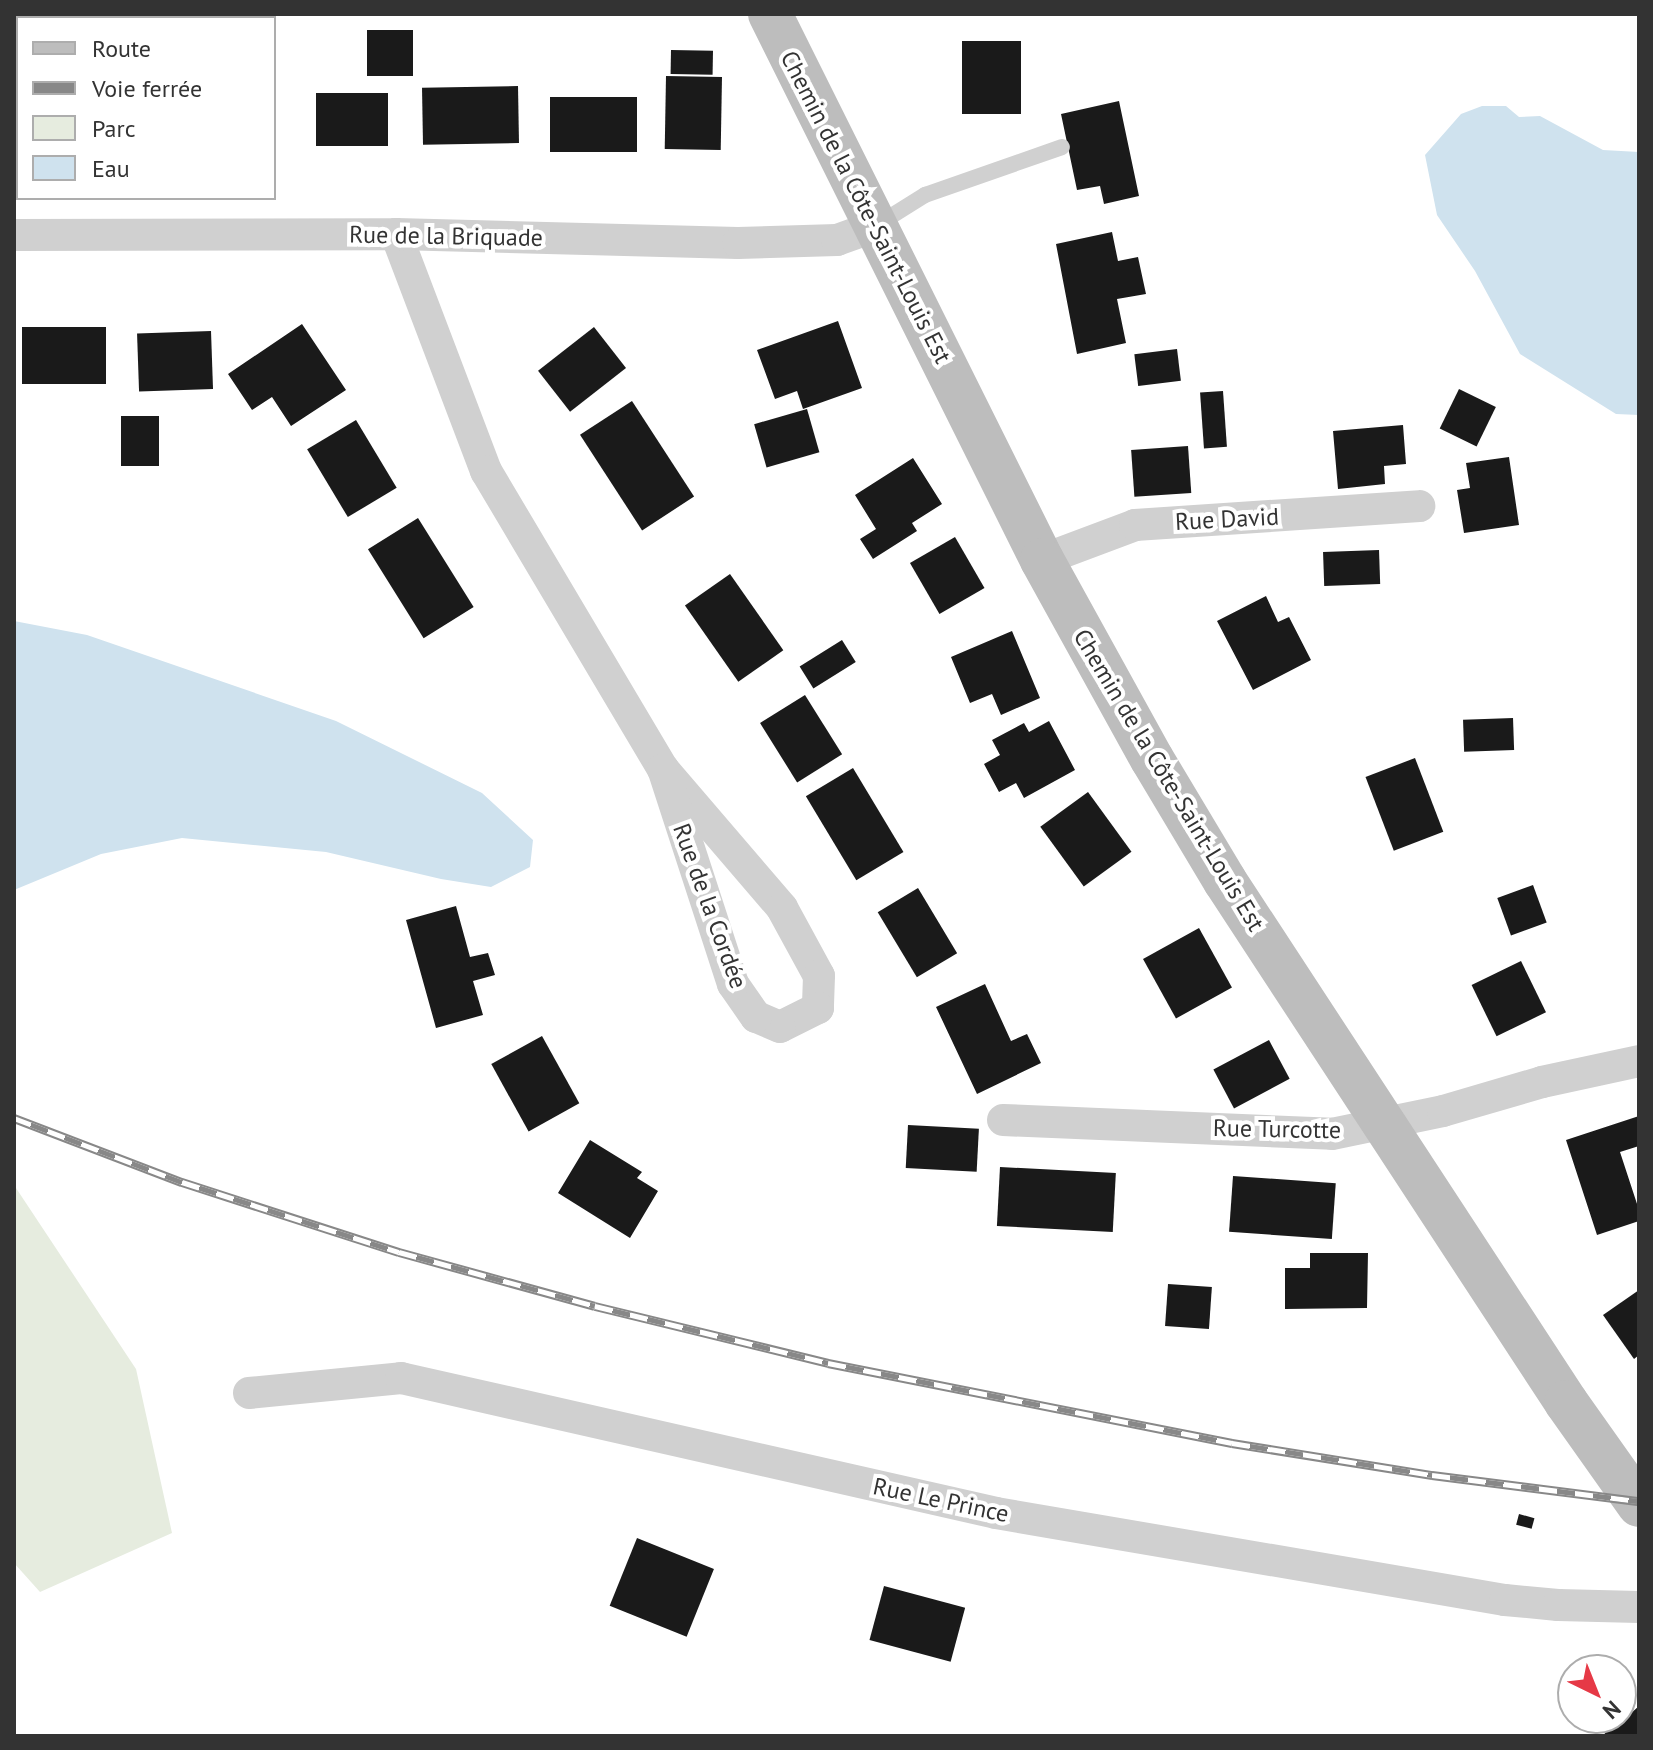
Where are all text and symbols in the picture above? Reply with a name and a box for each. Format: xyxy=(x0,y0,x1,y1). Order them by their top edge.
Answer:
legend xyxy=(16,16,276,200)
text: Route xyxy=(92,33,151,64)
street label: Chemin de la Côte-Saint-Louis Est xyxy=(774,46,958,368)
text: Voie ferrée xyxy=(92,73,202,104)
text: Parc xyxy=(92,113,135,144)
text: Eau xyxy=(92,153,130,184)
street label: Rue de la Briquade xyxy=(349,220,543,252)
street label: Rue David xyxy=(1174,502,1280,536)
street label: Chemin de la Côte-Saint-Louis Est xyxy=(1067,624,1271,936)
street label: Rue de la Cordée xyxy=(667,820,753,992)
street label: Rue Turcotte xyxy=(1212,1113,1342,1145)
street label: Rue Le Prince xyxy=(871,1472,1011,1528)
north arrow xyxy=(1557,1654,1637,1734)
text: N xyxy=(1597,1695,1627,1725)

